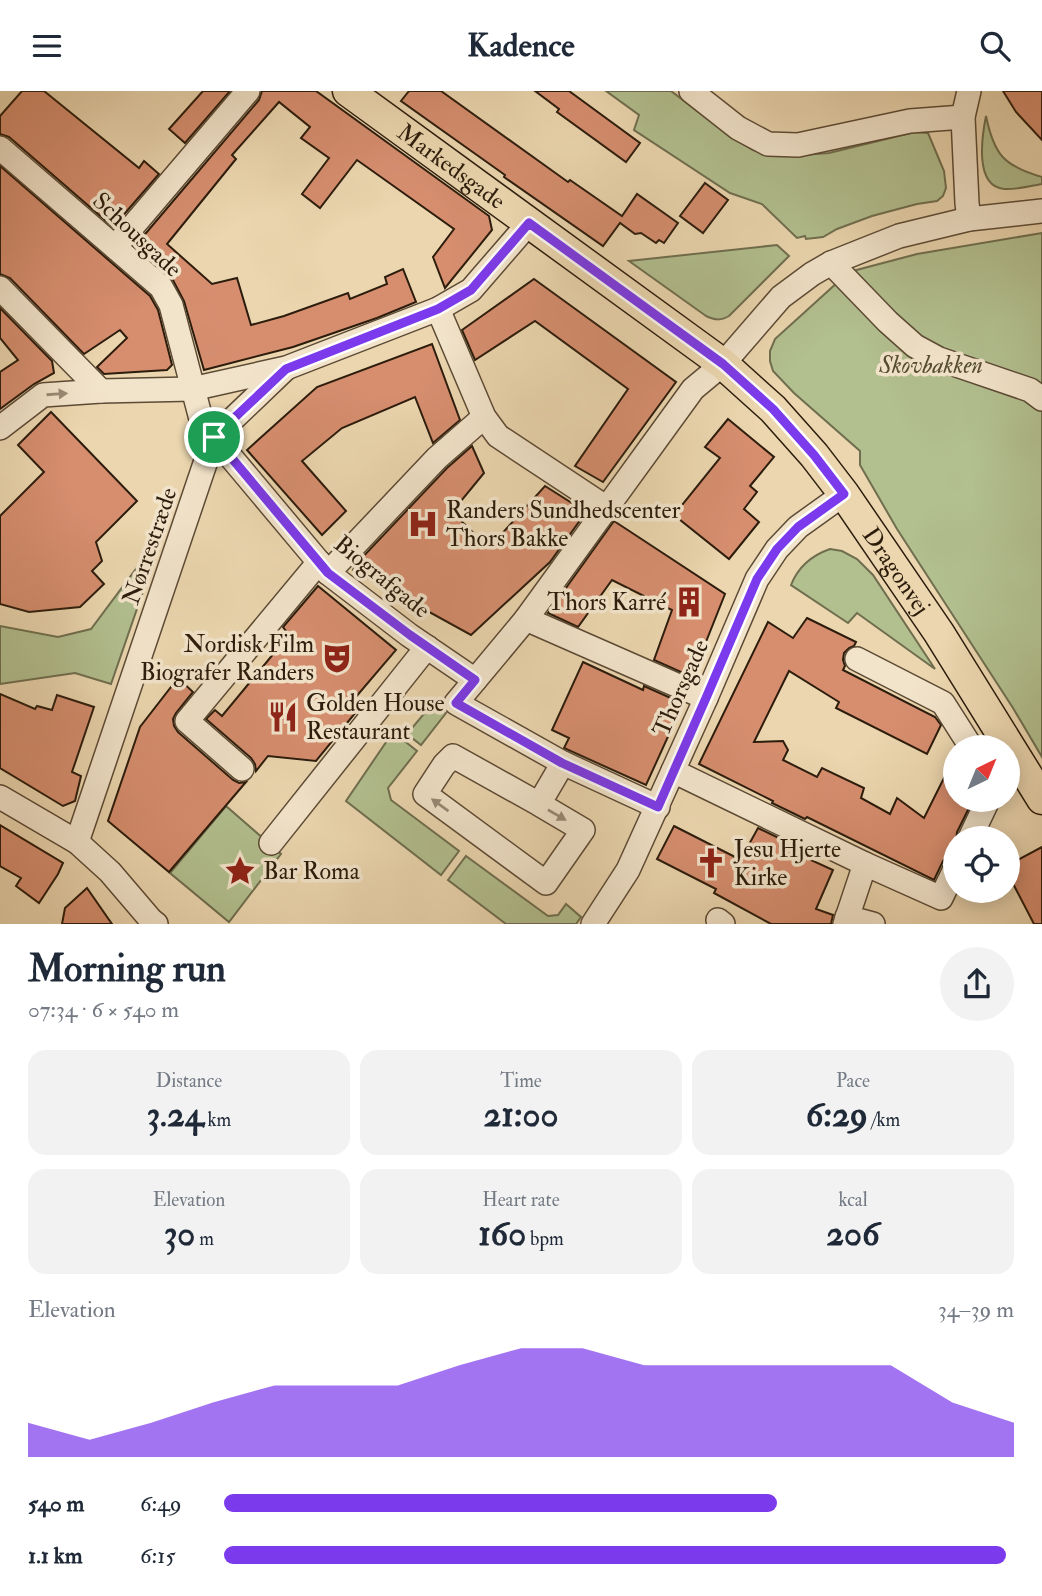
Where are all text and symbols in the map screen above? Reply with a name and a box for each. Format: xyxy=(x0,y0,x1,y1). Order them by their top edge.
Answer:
text: Kadence xyxy=(467,26,575,66)
icon: menu xyxy=(28,27,66,65)
icon: search xyxy=(976,27,1014,65)
street label: Markedsgade xyxy=(391,117,512,216)
street label: Schousgade xyxy=(86,186,188,284)
park label: Skovbakken xyxy=(878,350,983,381)
one-way arrow xyxy=(47,388,69,399)
pin xyxy=(184,407,244,467)
icon: arrive xyxy=(195,418,233,456)
street label: Nørrestræde xyxy=(116,483,184,609)
place label: Randers Sundhedscenter Thors Bakke xyxy=(446,495,681,554)
hospital icon: Randers Sundhedscenter Thors Bakke xyxy=(406,507,440,541)
street label: Dragonvej xyxy=(856,521,937,621)
street label: Biografgade xyxy=(327,529,437,625)
building icon: Thors Karré xyxy=(672,585,706,619)
place label: Thors Karré xyxy=(547,587,667,618)
place label: Nordisk Film Biografer Randers xyxy=(140,629,314,688)
street label: Thorsgade xyxy=(646,635,716,741)
theatre icon: Nordisk Film Biografer Randers xyxy=(320,641,354,675)
place label: Golden House Restaurant xyxy=(306,688,445,747)
restaurant icon: Golden House Restaurant xyxy=(266,700,300,734)
north arrow xyxy=(943,735,1020,812)
map controls xyxy=(943,735,1020,903)
one-way arrow xyxy=(430,798,449,812)
one-way arrow xyxy=(547,809,566,821)
button: locate xyxy=(943,826,1020,903)
place label: Jesu Hjerte Kirke xyxy=(733,834,841,893)
church icon: Jesu Hjerte Kirke xyxy=(694,846,728,880)
place icon: Bar Roma xyxy=(223,854,257,888)
place label: Bar Roma xyxy=(263,856,361,887)
text: Morning run xyxy=(28,945,226,993)
button: share xyxy=(940,947,1014,1021)
text: 07:34 · 6 × 540 m xyxy=(28,995,179,1024)
text: Distance xyxy=(156,1069,222,1093)
text: Time xyxy=(500,1069,542,1093)
text: Pace xyxy=(836,1069,870,1093)
text: 3.24 xyxy=(147,1093,204,1137)
text: 21:00 xyxy=(484,1093,558,1137)
text: 6:29 xyxy=(806,1093,868,1137)
text: km xyxy=(204,1108,231,1132)
text: /km xyxy=(868,1108,900,1132)
text: Elevation xyxy=(153,1188,225,1212)
text: Heart rate xyxy=(482,1188,560,1212)
text: kcal xyxy=(838,1188,868,1212)
text: 30 xyxy=(164,1212,195,1256)
text: 160 xyxy=(478,1212,526,1256)
text: 206 xyxy=(826,1212,880,1256)
text: m xyxy=(195,1227,214,1251)
text: bpm xyxy=(526,1227,564,1251)
text: Elevation xyxy=(28,1295,116,1324)
text: 34–39 m xyxy=(938,1295,1014,1324)
text: 540 m xyxy=(28,1489,84,1518)
text: 6:49 xyxy=(140,1489,181,1518)
text: 1.1 km xyxy=(28,1541,83,1570)
text: 6:15 xyxy=(140,1541,176,1570)

